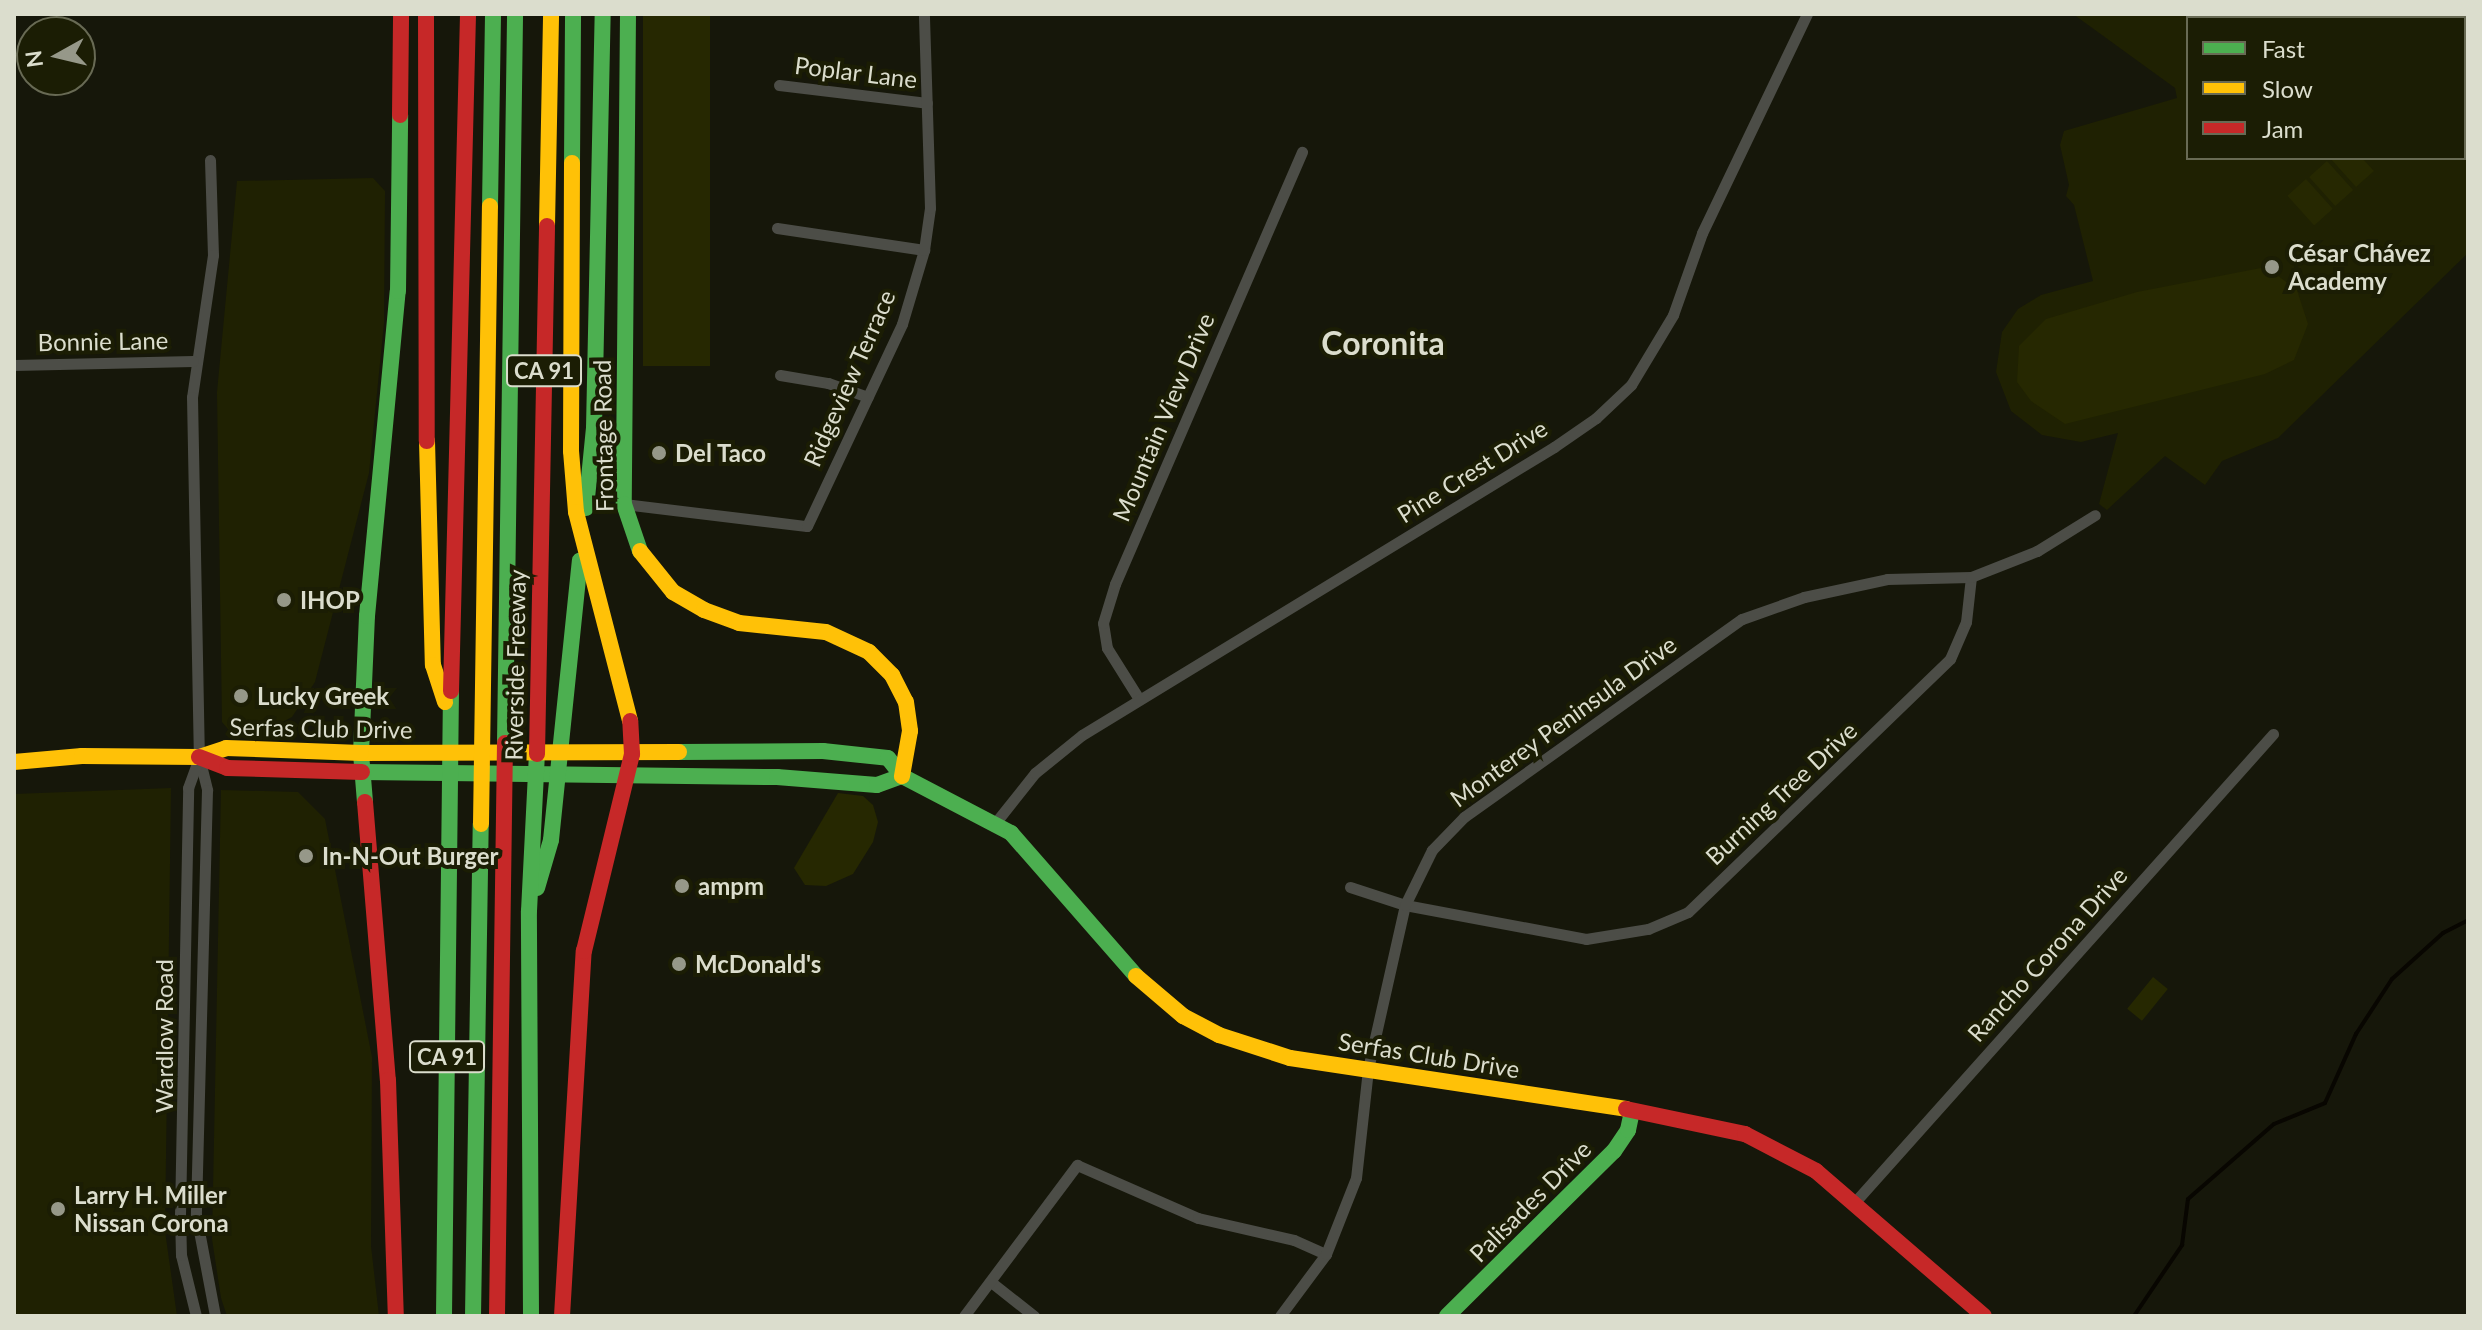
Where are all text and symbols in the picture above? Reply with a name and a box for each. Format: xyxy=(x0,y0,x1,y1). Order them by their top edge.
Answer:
north arrow xyxy=(16,16,96,96)
legend xyxy=(2186,16,2466,160)
text: Fast xyxy=(2262,34,2305,63)
text: N xyxy=(19,49,48,69)
street label: Poplar Lane xyxy=(793,50,919,94)
text: Slow xyxy=(2262,74,2313,103)
text: Jam xyxy=(2262,114,2303,143)
place label: César Chávez Academy xyxy=(2288,239,2431,295)
marker: César Chávez Academy xyxy=(2263,258,2281,276)
street label: Ridgeview Terrace xyxy=(797,285,901,471)
street label: Mountain View Drive xyxy=(1106,308,1220,526)
district label: Coronita xyxy=(1321,324,1445,362)
street label: Bonnie Lane xyxy=(37,325,169,357)
road number: CA 91 xyxy=(504,353,584,389)
street label: Frontage Road xyxy=(587,360,619,512)
street label: Pine Crest Drive xyxy=(1392,413,1552,529)
place label: Del Taco xyxy=(675,439,767,467)
marker: Del Taco xyxy=(650,444,668,462)
street label: Riverside Freeway xyxy=(499,569,531,761)
place label: IHOP xyxy=(300,586,360,614)
marker: IHOP xyxy=(275,591,293,609)
street label: Monterey Peninsula Drive xyxy=(1444,629,1682,813)
place label: Lucky Greek xyxy=(257,682,390,710)
marker: Lucky Greek xyxy=(232,687,250,705)
street label: Serfas Club Drive xyxy=(229,712,413,744)
street label: Burning Tree Drive xyxy=(1699,715,1863,871)
place label: In-N-Out Burger xyxy=(322,842,499,870)
marker: In-N-Out Burger xyxy=(297,847,315,865)
street label: Rancho Corona Drive xyxy=(1961,861,2133,1047)
place label: ampm xyxy=(698,872,764,900)
marker: ampm xyxy=(673,877,691,895)
place label: McDonald's xyxy=(695,950,821,978)
marker: McDonald's xyxy=(670,955,688,973)
street label: Wardlow Road xyxy=(150,959,178,1113)
street label: Serfas Club Drive xyxy=(1336,1026,1522,1084)
road number: CA 91 xyxy=(407,1039,487,1075)
street label: Palisades Drive xyxy=(1463,1134,1597,1268)
place label: Larry H. Miller Nissan Corona xyxy=(74,1181,229,1237)
marker: Larry H. Miller Nissan Corona xyxy=(49,1200,67,1218)

